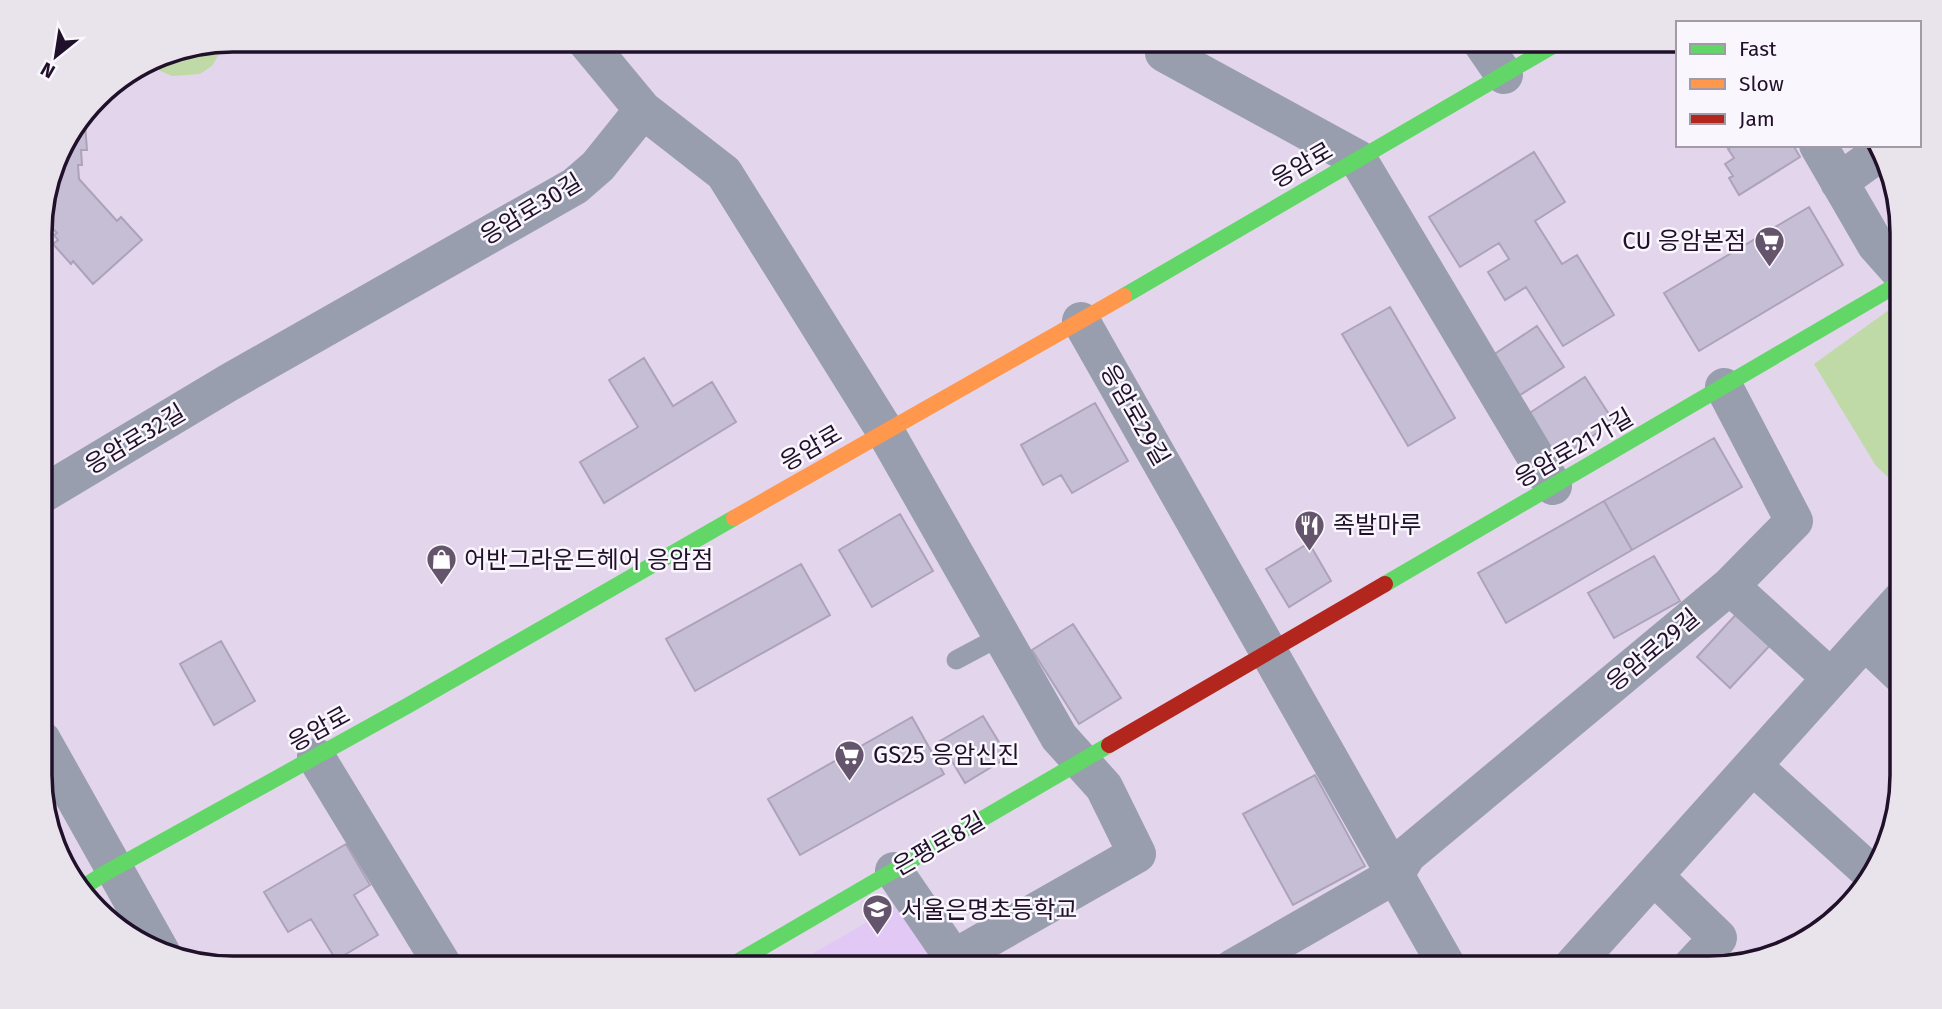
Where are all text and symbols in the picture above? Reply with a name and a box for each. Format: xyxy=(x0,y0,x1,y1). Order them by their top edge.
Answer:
north arrow xyxy=(21,21,91,91)
legend xyxy=(1676,21,1921,147)
text: Fast xyxy=(1739,36,1777,62)
text: N xyxy=(37,57,59,83)
text: Slow xyxy=(1739,71,1784,97)
text: Jam xyxy=(1739,106,1775,132)
street label: 응암로 xyxy=(1266,136,1338,194)
street label: 응암로30길 xyxy=(475,168,587,250)
supermarket icon: CU 응암본점 xyxy=(1752,224,1786,268)
place label: CU 응암본점 xyxy=(1622,227,1746,255)
street label: 응암로29길 xyxy=(1095,359,1175,471)
street label: 응암로32길 xyxy=(80,398,190,480)
street label: 응암로21가길 xyxy=(1510,403,1638,493)
street label: 응암로 xyxy=(775,419,847,477)
restaurant icon: 족발마루 xyxy=(1293,508,1327,552)
place label: 족발마루 xyxy=(1333,511,1421,539)
shop icon: 어반그라운드헤어 응암점 xyxy=(424,543,458,587)
place label: 어반그라운드헤어 응암점 xyxy=(464,546,713,574)
street label: 응암로29길 xyxy=(1601,603,1705,697)
street label: 응암로 xyxy=(283,701,355,757)
supermarket icon: GS25 응암신진 xyxy=(833,738,867,782)
place label: GS25 응암신진 xyxy=(873,741,1020,769)
street label: 은평로8길 xyxy=(888,806,990,882)
school or university icon: 서울은명초등학교 xyxy=(861,893,895,937)
place label: 서울은명초등학교 xyxy=(901,896,1078,924)

